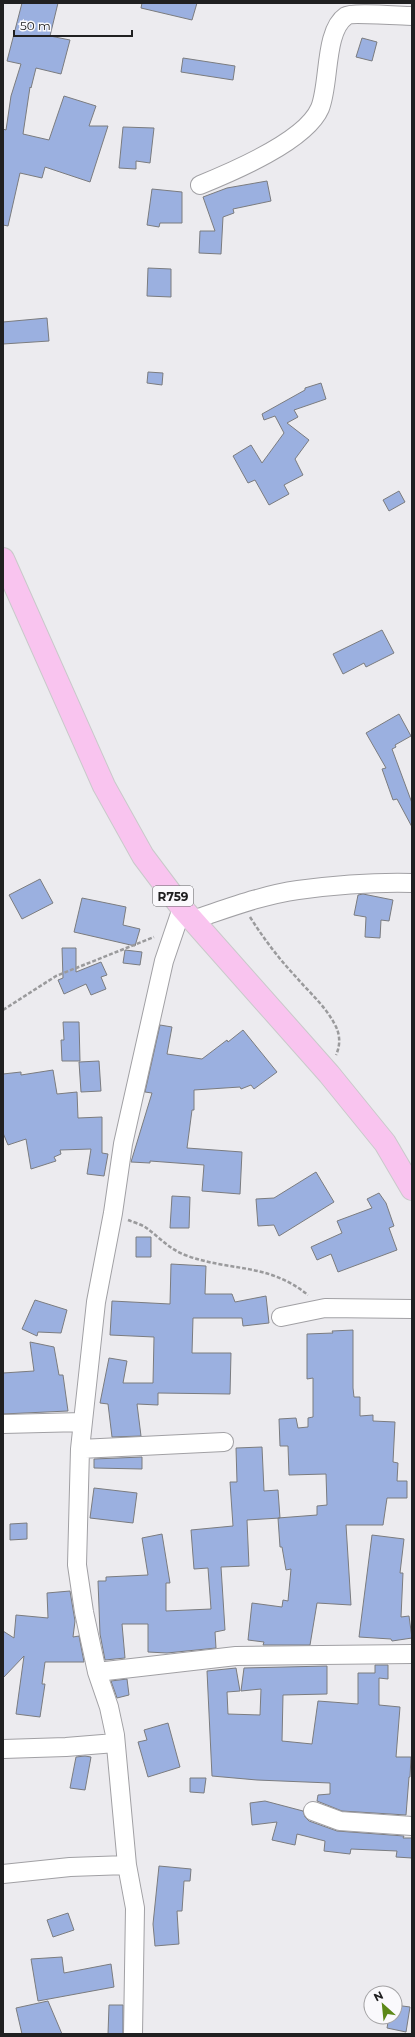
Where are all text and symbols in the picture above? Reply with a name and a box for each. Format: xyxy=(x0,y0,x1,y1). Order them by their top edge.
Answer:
scale bar xyxy=(14,12,132,38)
text: 50 m xyxy=(20,18,51,33)
road number: R759 xyxy=(153,886,193,906)
north arrow xyxy=(363,1985,403,2025)
text: N xyxy=(371,1988,386,2004)

